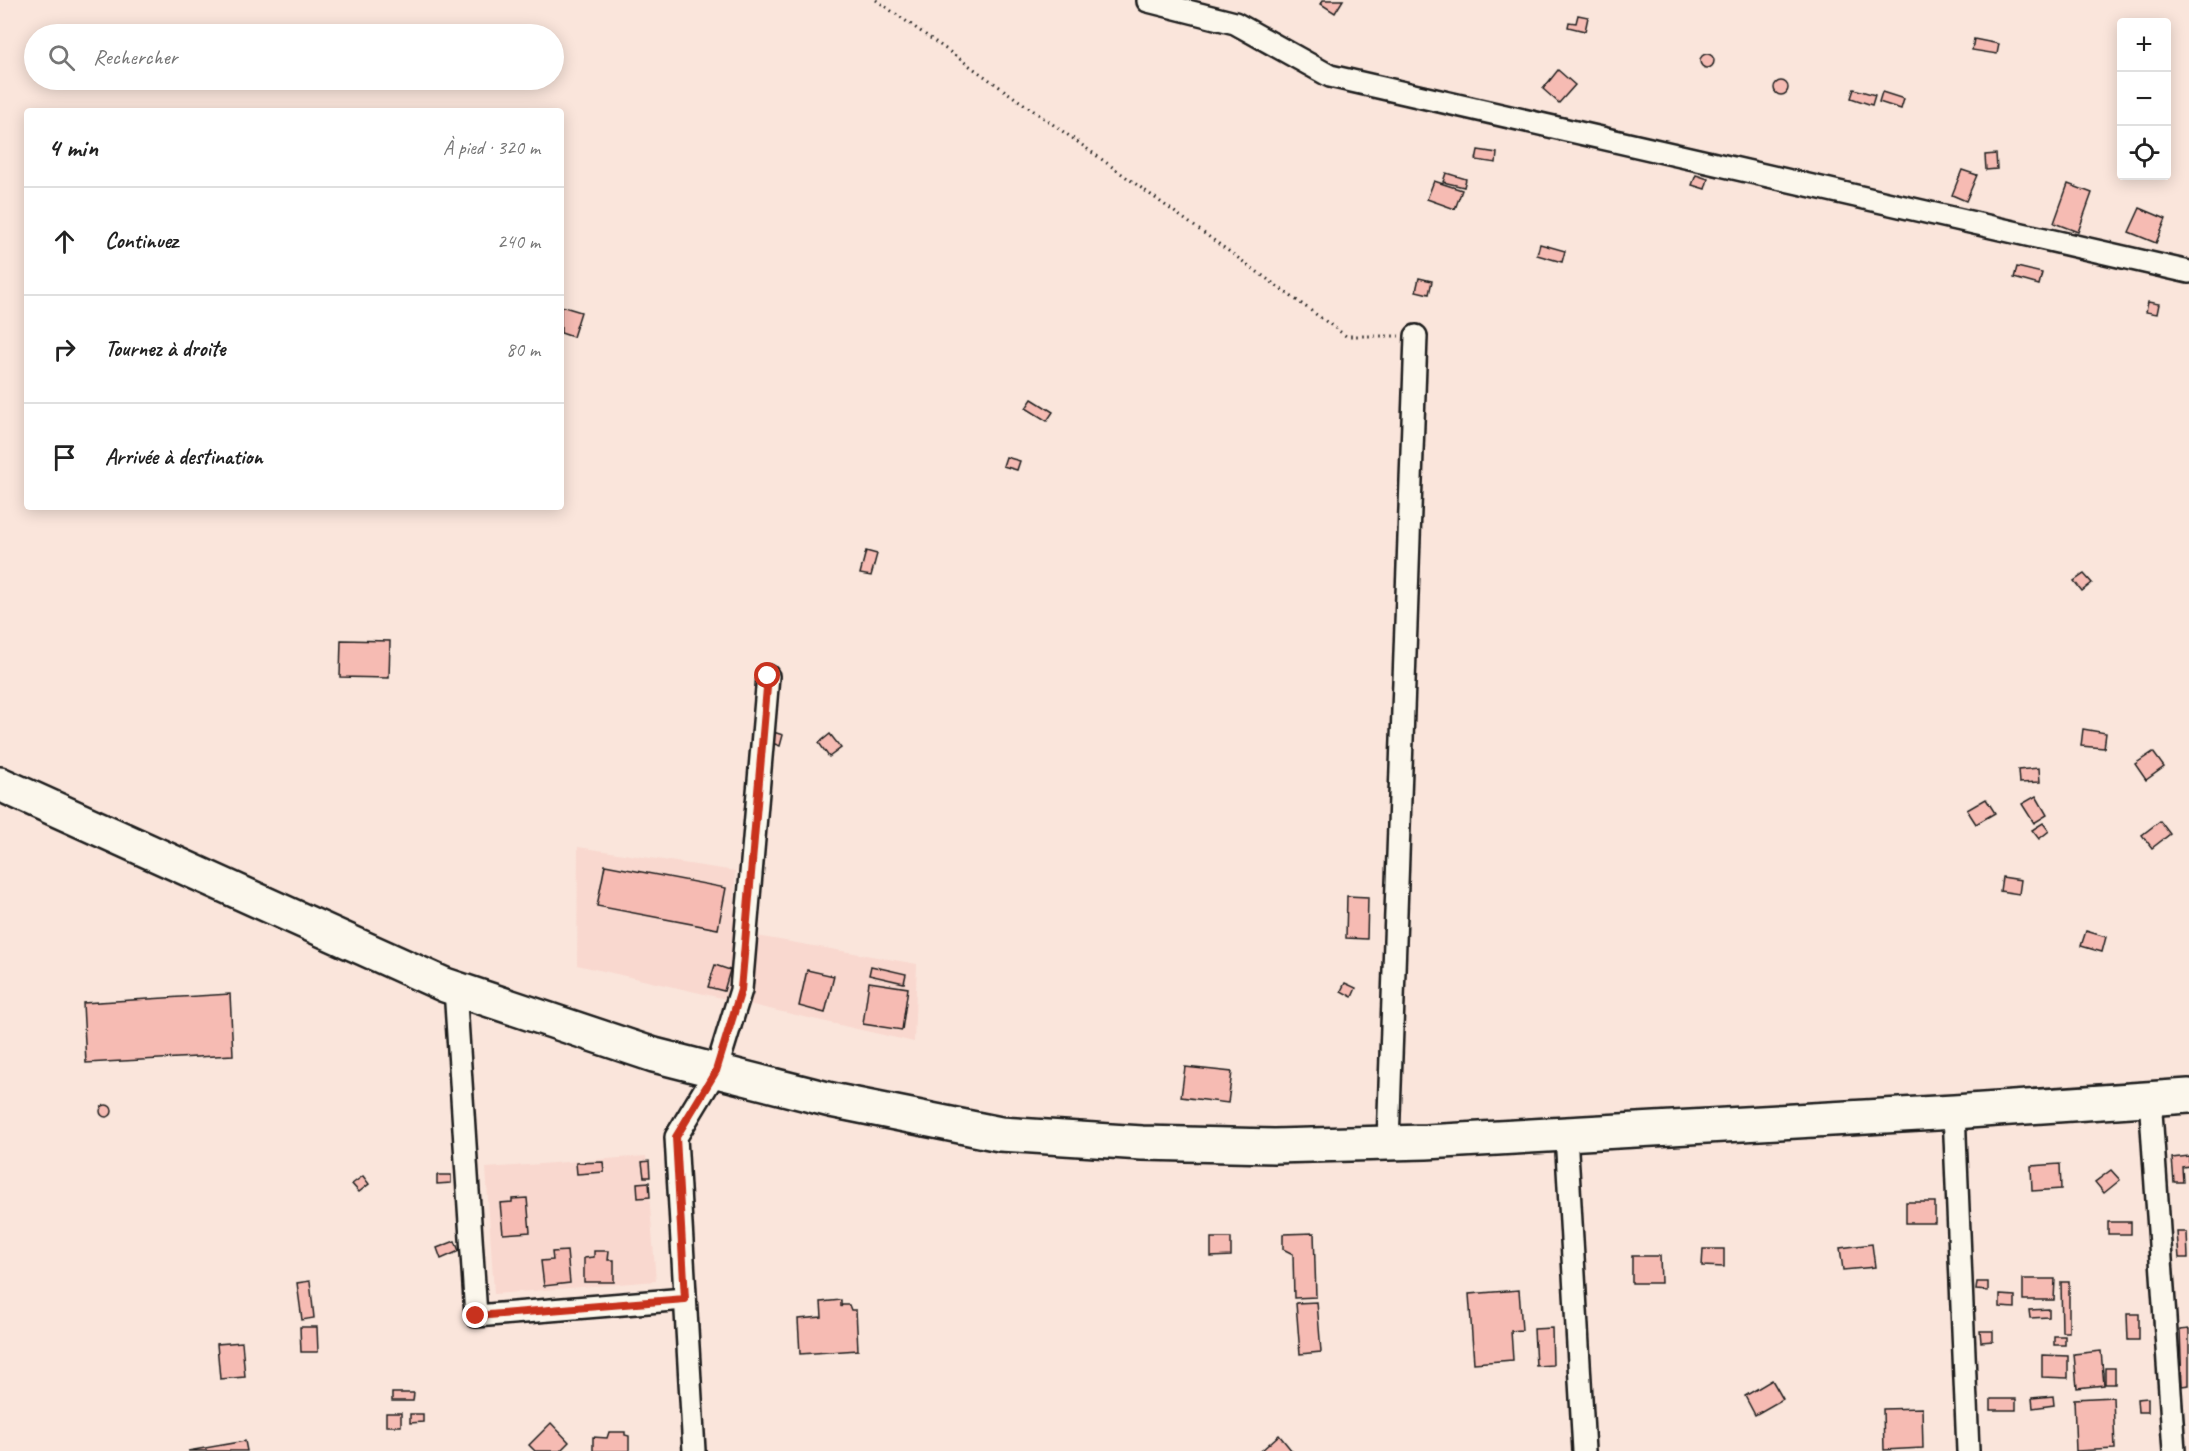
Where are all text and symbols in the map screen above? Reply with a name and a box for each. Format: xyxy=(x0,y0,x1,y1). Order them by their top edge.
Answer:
map controls xyxy=(2117,18,2171,180)
button: + xyxy=(2117,18,2171,72)
search box xyxy=(24,24,564,90)
icon: search xyxy=(45,41,78,74)
text: Rechercher xyxy=(93,43,177,71)
button: − xyxy=(2117,72,2171,126)
button: locate xyxy=(2117,126,2171,180)
text: 4 min xyxy=(48,131,98,164)
text: À pied · 320 m xyxy=(443,135,540,160)
icon: ahead xyxy=(48,225,81,258)
text: Continuez xyxy=(105,227,178,255)
text: 240 m xyxy=(497,229,540,254)
icon: right xyxy=(48,333,81,366)
text: Tournez à droite xyxy=(105,335,225,363)
text: 80 m xyxy=(506,337,540,362)
icon: arrive xyxy=(48,441,81,474)
text: Arrivée à destination xyxy=(105,443,263,471)
route start xyxy=(754,662,780,688)
route end xyxy=(462,1302,488,1328)

